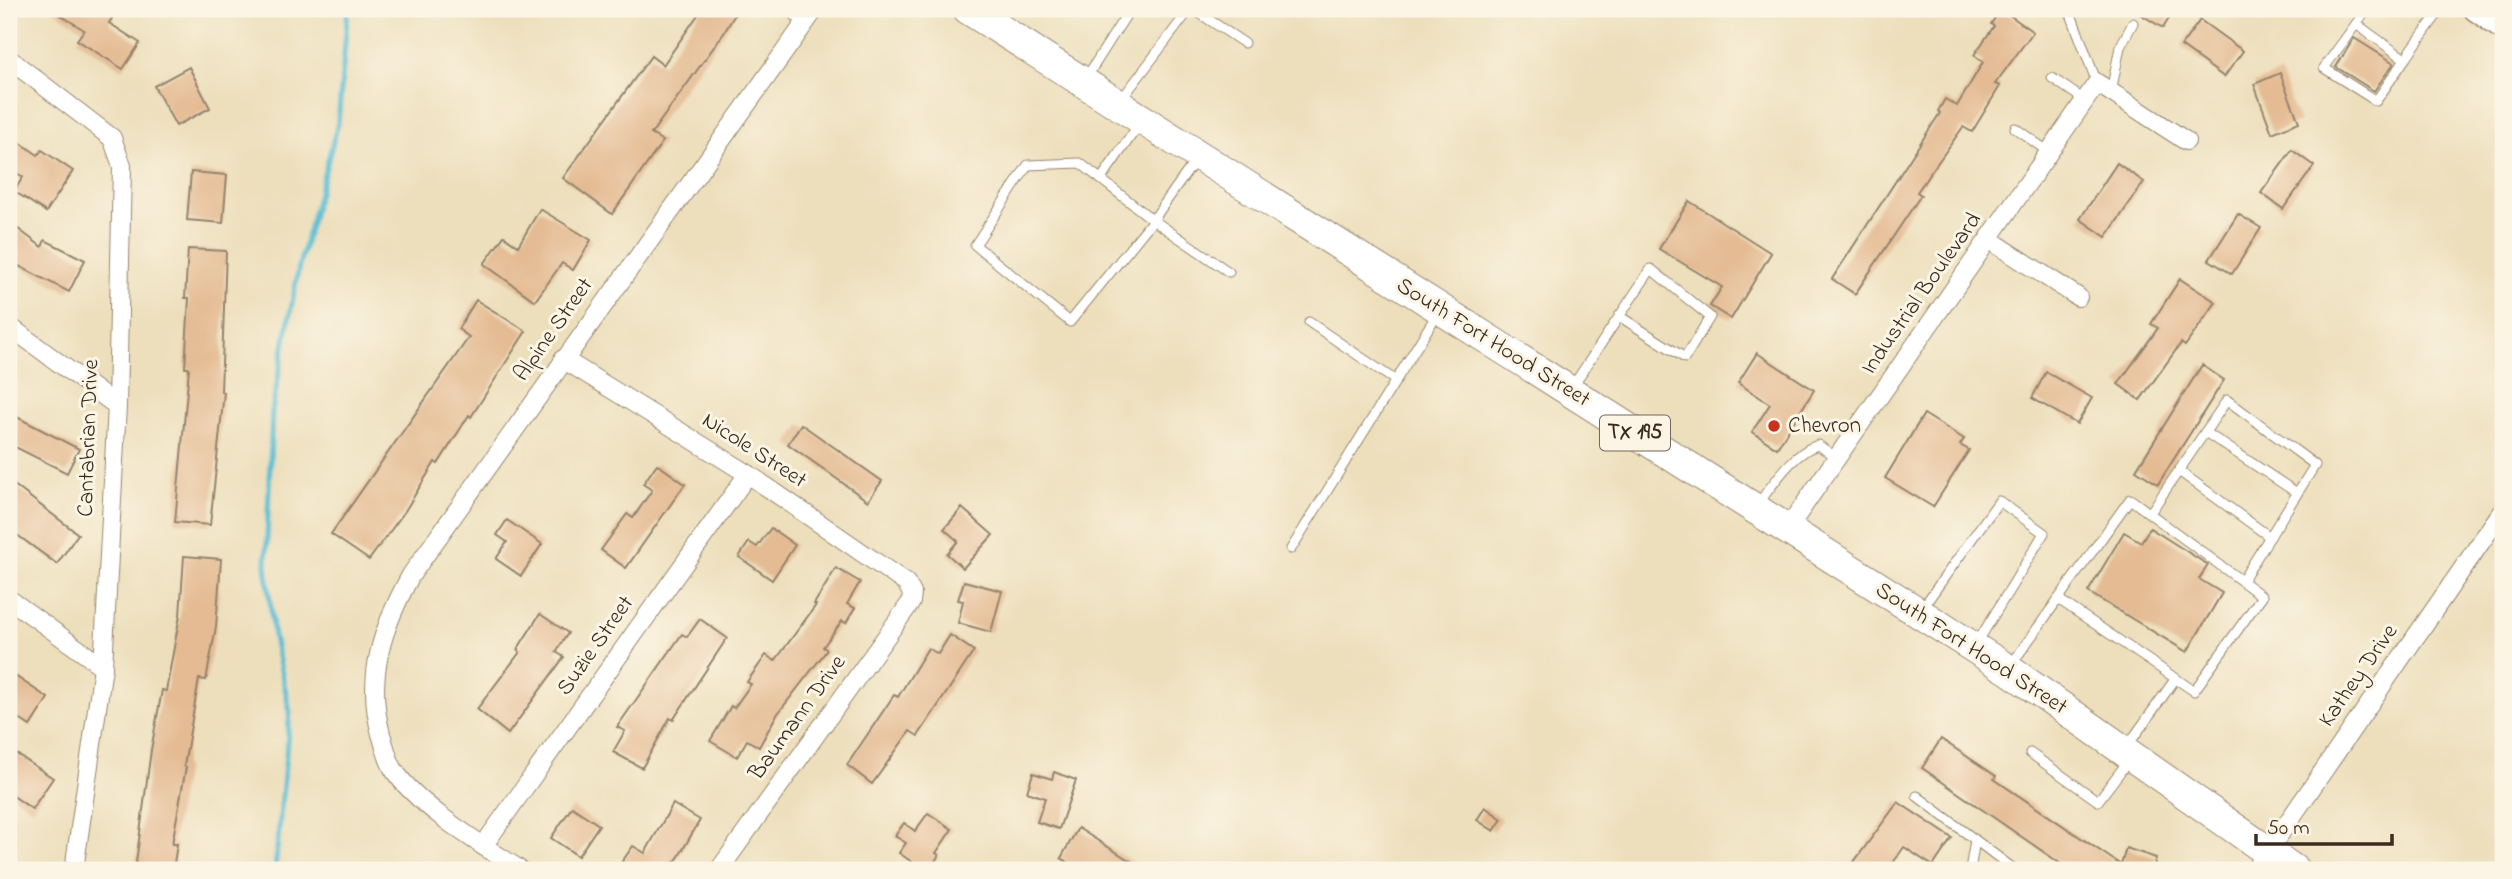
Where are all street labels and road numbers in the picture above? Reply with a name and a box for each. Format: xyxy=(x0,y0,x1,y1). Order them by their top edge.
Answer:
street label: Industrial Boulevard xyxy=(1854,206,1990,382)
street label: South Fort Hood Street xyxy=(1389,270,1597,416)
street label: Alpine Street xyxy=(506,271,602,389)
street label: Cantabrian Drive xyxy=(70,358,108,517)
street label: Nicole Street xyxy=(695,405,813,497)
road number: TX 195 xyxy=(1600,416,1670,450)
street label: South Fort Hood Street xyxy=(1868,574,2074,724)
street label: Suzie Street xyxy=(549,589,643,703)
street label: Kathey Drive xyxy=(2311,617,2409,735)
street label: Baumann Drive xyxy=(741,648,855,788)

